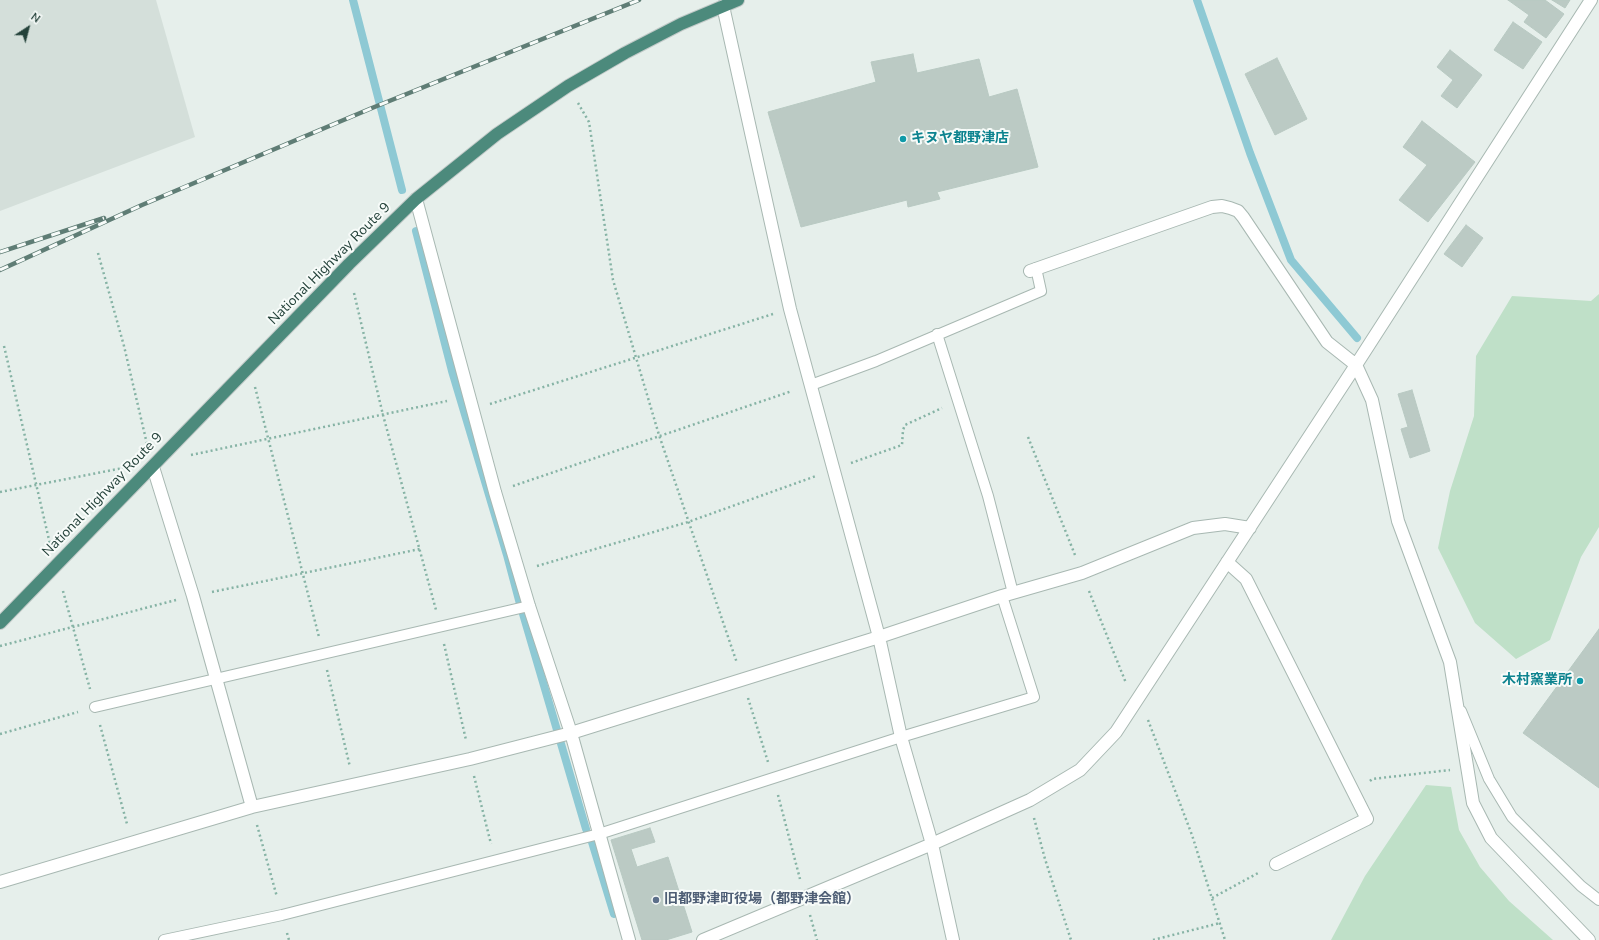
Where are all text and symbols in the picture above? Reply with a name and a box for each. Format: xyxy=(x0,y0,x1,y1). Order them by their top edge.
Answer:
north arrow xyxy=(8,8,48,48)
text: N xyxy=(28,9,43,26)
place label: キヌヤ都野津店 xyxy=(911,131,1009,147)
marker: キヌヤ都野津店 xyxy=(898,134,908,144)
street label: National Highway Route 9 xyxy=(265,199,395,329)
street label: National Highway Route 9 xyxy=(39,430,167,560)
place label: 木村窯業所 xyxy=(1502,673,1572,689)
marker: 木村窯業所 xyxy=(1575,676,1585,686)
place label: 旧都野津町役場（都野津会館） xyxy=(664,892,860,908)
marker: 旧都野津町役場（都野津会館） xyxy=(651,895,661,905)

